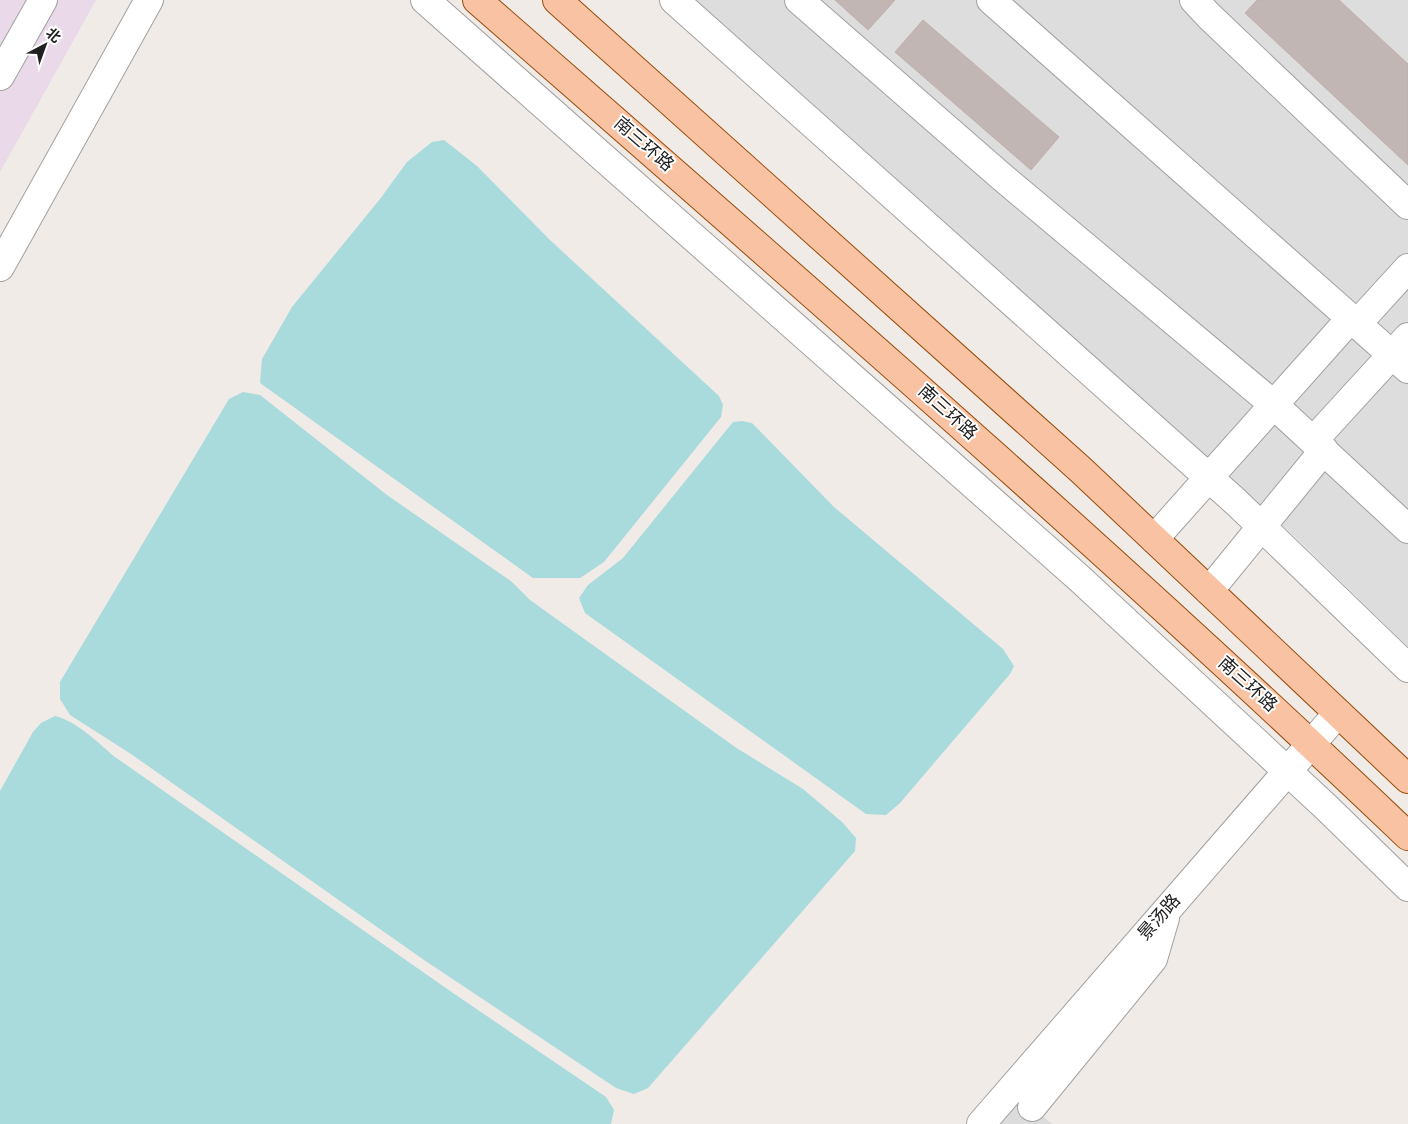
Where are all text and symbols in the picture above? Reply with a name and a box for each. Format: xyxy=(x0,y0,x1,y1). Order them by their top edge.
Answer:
north arrow xyxy=(20,20,70,70)
text: 北 xyxy=(42,25,63,47)
street label: 南三环路 xyxy=(608,113,678,177)
street label: 南三环路 xyxy=(913,380,981,446)
street label: 南三环路 xyxy=(1213,652,1281,718)
street label: 景汤路 xyxy=(1134,890,1186,946)

